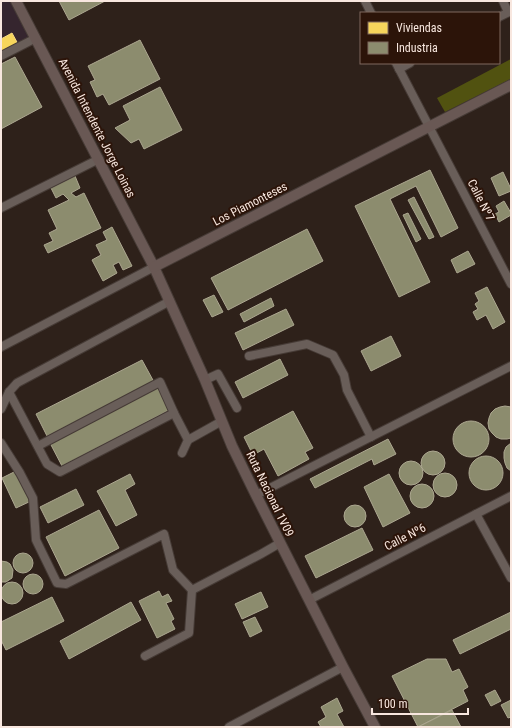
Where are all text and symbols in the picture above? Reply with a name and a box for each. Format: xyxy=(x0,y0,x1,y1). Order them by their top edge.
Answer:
legend xyxy=(360,12,500,64)
text: Viviendas xyxy=(396,21,442,35)
text: Industria xyxy=(396,41,438,55)
street label: Avenida Intendente Jorge Loinas xyxy=(56,56,138,200)
street label: Calle Nº7 xyxy=(465,177,497,223)
street label: Los Piamonteses xyxy=(210,179,290,229)
street label: Ruta Nacional 1V09 xyxy=(243,449,297,539)
street label: Calle Nº6 xyxy=(382,521,428,553)
scale bar xyxy=(372,690,468,716)
text: 100 m xyxy=(378,697,408,711)

